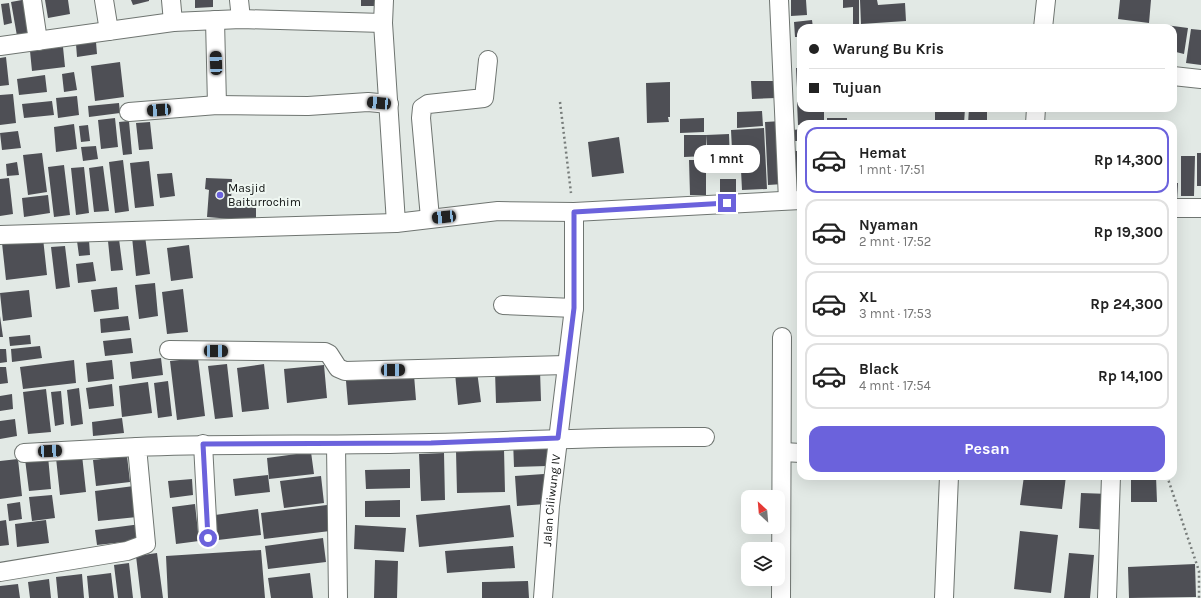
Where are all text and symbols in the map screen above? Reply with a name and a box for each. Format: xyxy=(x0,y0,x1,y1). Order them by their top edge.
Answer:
text: Warung Bu Kris xyxy=(833,40,944,58)
car xyxy=(210,51,222,75)
text: Tujuan xyxy=(833,79,882,97)
car xyxy=(367,96,391,110)
car xyxy=(147,103,171,117)
icon: car xyxy=(811,142,847,178)
text: Hemat xyxy=(859,144,906,162)
callout: 1 mnt xyxy=(694,145,760,173)
text: 1 mnt xyxy=(710,151,744,166)
text: Rp 14,300 xyxy=(1094,151,1163,169)
text: 1 mnt · 17:51 xyxy=(859,162,925,177)
place label: Masjid Baiturrochim xyxy=(228,181,301,209)
marker: Masjid Baiturrochim xyxy=(215,190,225,200)
route end xyxy=(718,194,736,212)
car xyxy=(431,210,457,224)
icon: car xyxy=(811,214,847,250)
text: Nyaman xyxy=(859,216,918,234)
text: Rp 19,300 xyxy=(1094,223,1163,241)
text: 2 mnt · 17:52 xyxy=(859,234,931,249)
icon: car xyxy=(811,286,847,322)
text: XL xyxy=(859,288,877,306)
text: Rp 24,300 xyxy=(1090,295,1163,313)
text: 3 mnt · 17:53 xyxy=(859,306,932,321)
car xyxy=(204,345,228,357)
icon: car xyxy=(811,358,847,394)
text: Black xyxy=(859,360,899,378)
car xyxy=(381,364,405,376)
text: Rp 14,100 xyxy=(1098,367,1163,385)
text: 4 mnt · 17:54 xyxy=(859,378,931,393)
button: Pesan xyxy=(809,426,1165,472)
car xyxy=(38,444,62,458)
street label: Jalan Ciliwung IV xyxy=(540,453,563,547)
north arrow xyxy=(741,490,785,534)
map controls xyxy=(741,490,785,586)
route start xyxy=(199,529,217,547)
button: layers xyxy=(741,542,785,586)

